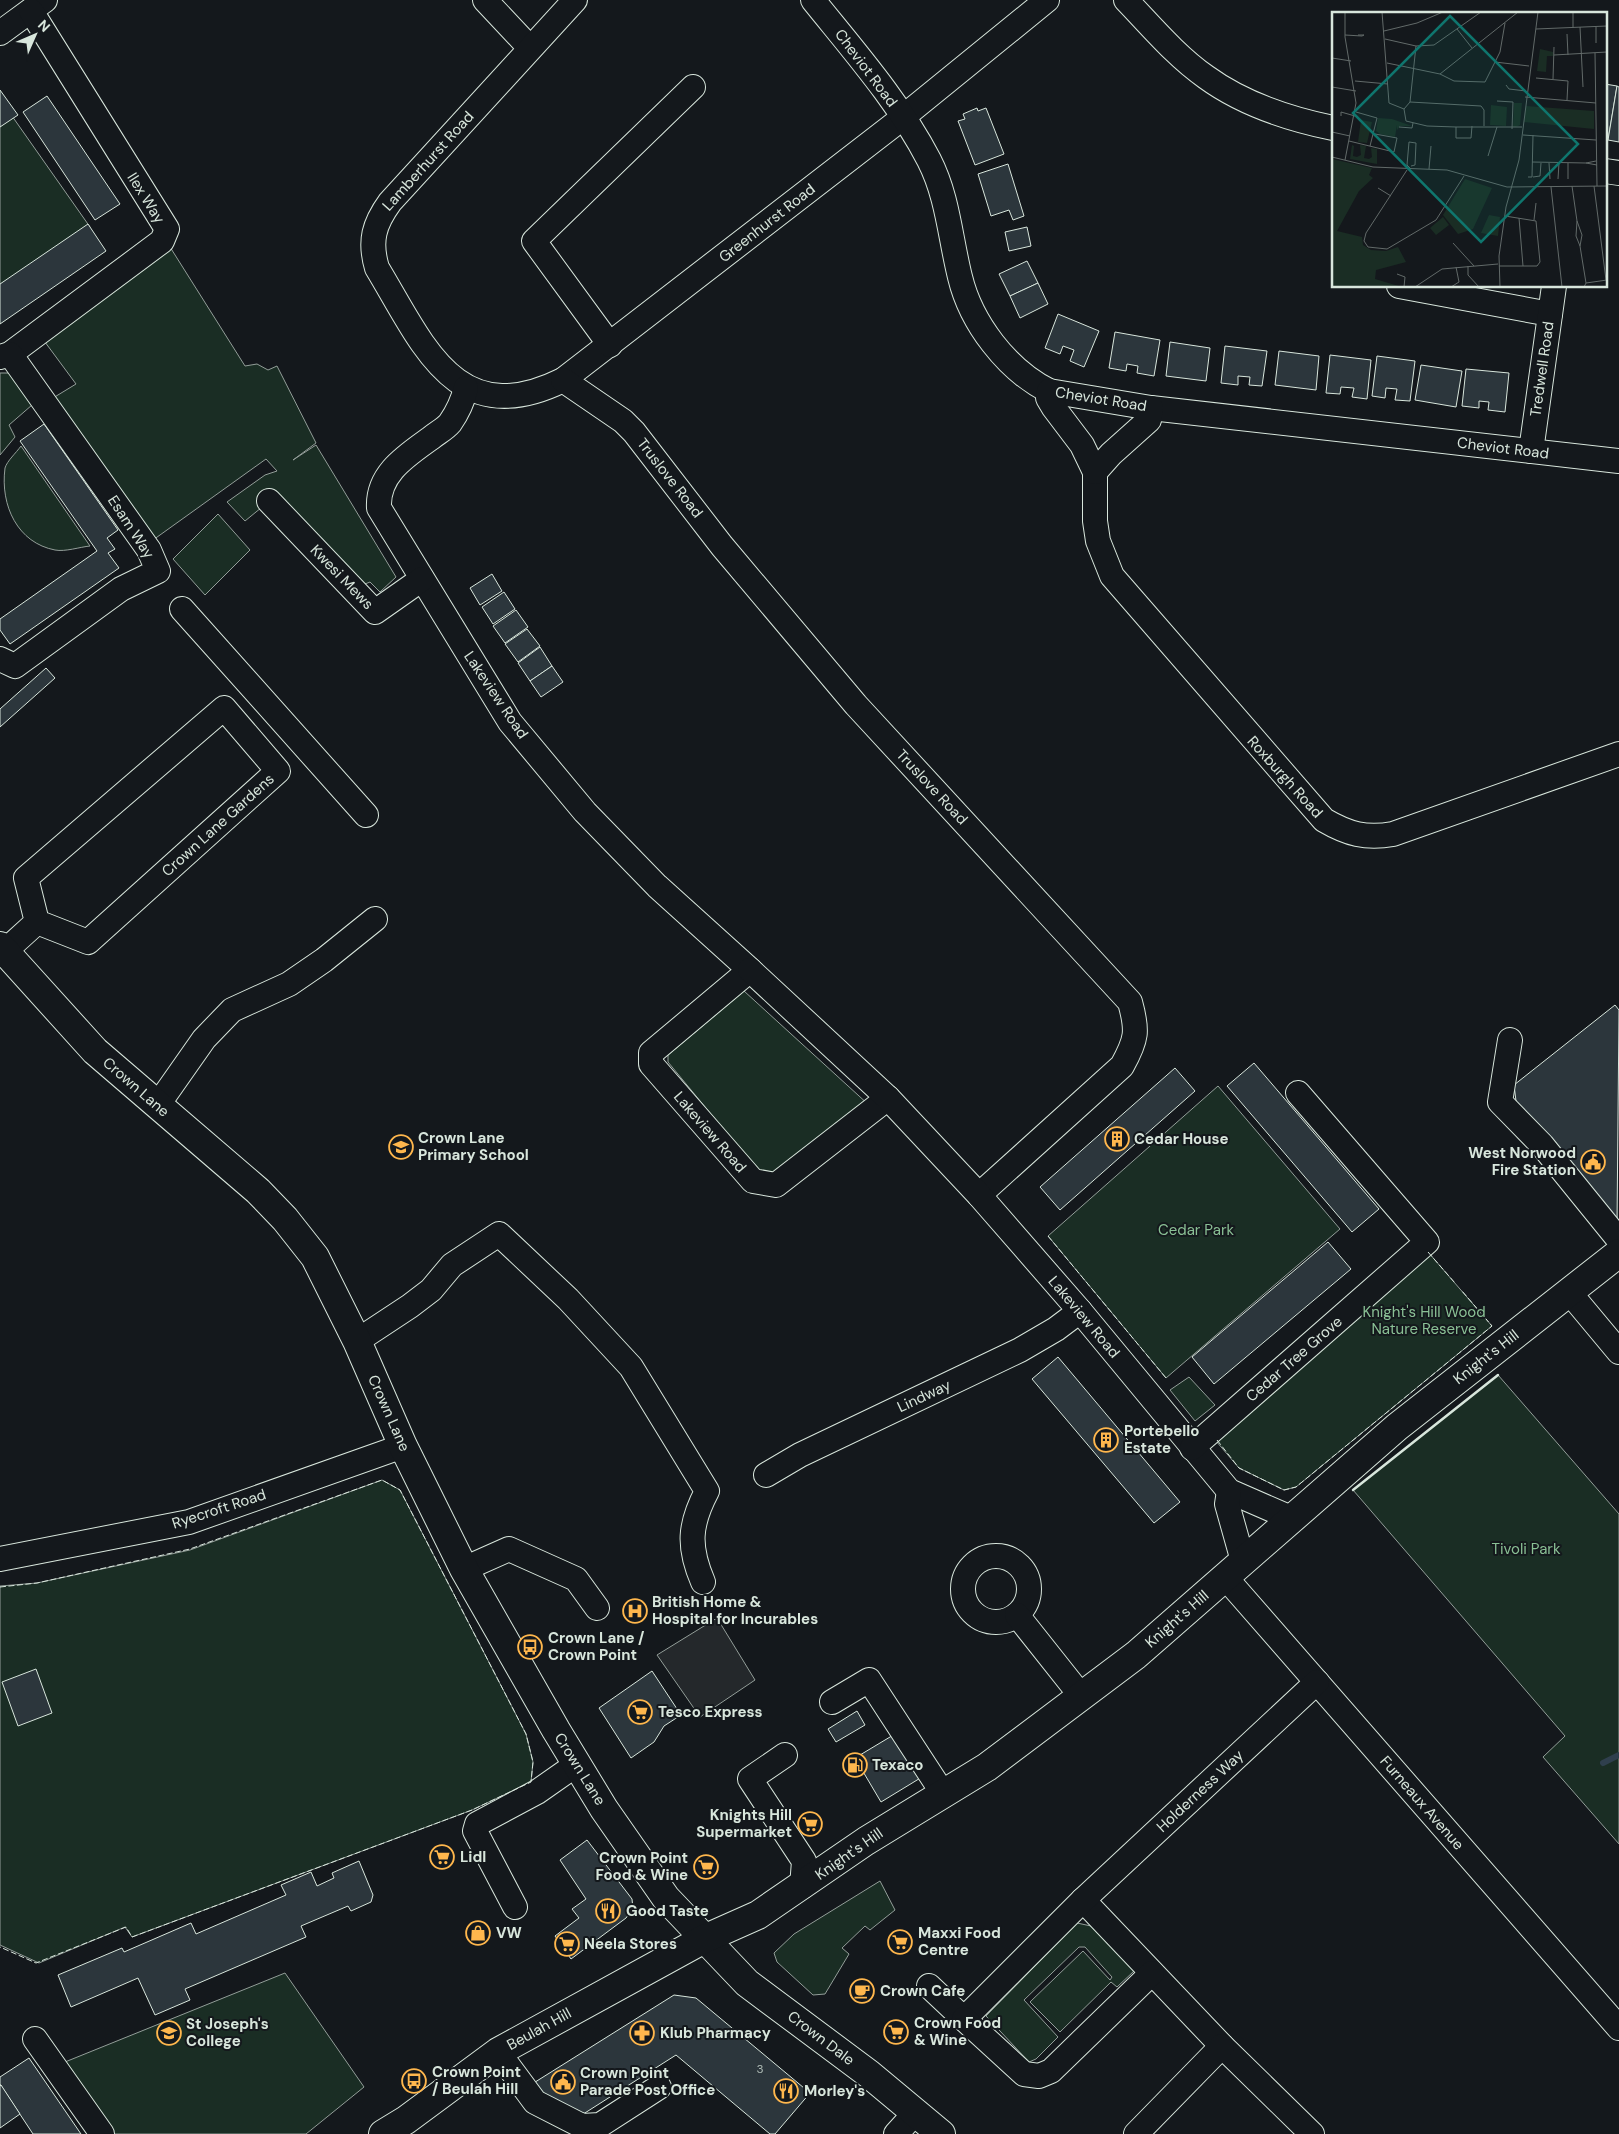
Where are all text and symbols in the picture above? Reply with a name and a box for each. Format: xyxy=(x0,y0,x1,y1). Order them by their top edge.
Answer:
north arrow xyxy=(10,10,60,60)
inset map xyxy=(1332,12,1606,288)
text: N xyxy=(34,16,54,36)
street label: Cheviot Road xyxy=(830,25,902,111)
street label: Lamberhurst Road xyxy=(378,107,478,215)
street label: Ilex Way xyxy=(123,169,170,228)
street label: Greenhurst Road xyxy=(715,179,819,267)
street label: Tredwell Road xyxy=(1525,320,1559,418)
street label: Cheviot Road xyxy=(1054,382,1148,416)
street label: Cheviot Road xyxy=(1456,432,1550,464)
street label: Truslove Road xyxy=(633,434,707,522)
street label: Esam Way xyxy=(103,492,159,563)
street label: Kwesi Mews xyxy=(306,540,378,614)
street label: Lakeview Road xyxy=(459,647,533,743)
street label: Roxburgh Road xyxy=(1243,732,1327,822)
street label: Truslove Road xyxy=(892,745,972,829)
street label: Crown Lane Gardens xyxy=(158,769,278,881)
street label: Crown Lane xyxy=(99,1053,173,1121)
street label: Lakeview Road xyxy=(669,1087,751,1177)
building icon: Cedar House xyxy=(1104,1126,1130,1152)
place label: Crown Lane Primary School xyxy=(418,1128,529,1165)
place label: Cedar House xyxy=(1134,1129,1229,1149)
school or university icon: Crown Lane Primary School xyxy=(388,1134,414,1160)
place label: West Norwood Fire Station xyxy=(1468,1143,1576,1180)
public building icon: West Norwood Fire Station xyxy=(1580,1149,1606,1175)
park label: Cedar Park xyxy=(1158,1220,1234,1240)
street label: Lakeview Road xyxy=(1044,1272,1124,1362)
park label: Knight's Hill Wood Nature Reserve xyxy=(1362,1302,1486,1339)
street label: Cedar Tree Grove xyxy=(1242,1312,1346,1406)
street label: Knight's Hill xyxy=(1449,1325,1523,1389)
street label: Crown Lane xyxy=(363,1372,415,1454)
street label: Lindway xyxy=(894,1375,955,1417)
place label: Portebello Estate xyxy=(1124,1421,1199,1458)
building icon: Portebello Estate xyxy=(1093,1427,1119,1453)
street label: Ryecroft Road xyxy=(169,1484,269,1534)
park label: Tivoli Park xyxy=(1491,1539,1561,1559)
street label: Knight's Hill xyxy=(1141,1586,1213,1652)
place label: British Home & Hospital for Incurables xyxy=(652,1592,818,1629)
hospital icon: British Home & Hospital for Incurables xyxy=(622,1598,648,1624)
place label: Crown Lane / Crown Point xyxy=(548,1628,645,1665)
bus stop icon: Crown Lane / Crown Point xyxy=(517,1634,543,1660)
supermarket icon: Tesco Express xyxy=(627,1699,653,1725)
place label: Tesco Express xyxy=(658,1702,763,1722)
street label: Crown Lane xyxy=(550,1729,610,1809)
street label: Holderness Way xyxy=(1152,1745,1248,1837)
fuel station icon: Texaco xyxy=(842,1752,868,1778)
street label: Furneaux Avenue xyxy=(1376,1752,1468,1854)
place label: Texaco xyxy=(872,1755,924,1775)
place label: Knights Hill Supermarket xyxy=(696,1805,792,1842)
supermarket icon: Knights Hill Supermarket xyxy=(797,1811,823,1837)
street label: Knight's Hill xyxy=(811,1823,887,1885)
supermarket icon: Lidl xyxy=(429,1844,455,1870)
place label: Lidl xyxy=(460,1847,486,1867)
place label: Crown Point Food & Wine xyxy=(595,1848,688,1885)
supermarket icon: Crown Point Food & Wine xyxy=(693,1854,719,1880)
restaurant icon: Good Taste xyxy=(595,1898,621,1924)
place label: Good Taste xyxy=(626,1901,709,1921)
shop icon: VW xyxy=(465,1920,491,1946)
place label: VW xyxy=(496,1923,522,1943)
place label: Maxxi Food Centre xyxy=(918,1923,1001,1960)
supermarket icon: Maxxi Food Centre xyxy=(887,1929,913,1955)
supermarket icon: Neela Stores xyxy=(554,1931,580,1957)
place label: Neela Stores xyxy=(584,1934,677,1954)
cafe icon: Crown Cafe xyxy=(849,1978,875,2004)
place label: Crown Cafe xyxy=(880,1981,965,2001)
street label: Beulah Hill xyxy=(503,2003,575,2055)
street label: Crown Dale xyxy=(783,2006,859,2070)
place label: Crown Food & Wine xyxy=(914,2013,1001,2050)
place label: St Joseph's College xyxy=(186,2014,269,2051)
supermarket icon: Crown Food & Wine xyxy=(883,2019,909,2045)
school or university icon: St Joseph's College xyxy=(156,2020,182,2046)
pharmacy icon: Klub Pharmacy xyxy=(629,2020,655,2046)
place label: Klub Pharmacy xyxy=(660,2023,771,2043)
house number: 3 xyxy=(756,2061,764,2077)
place label: Crown Point / Beulah Hill xyxy=(432,2062,521,2099)
place label: Crown Point Parade Post Office xyxy=(580,2063,715,2100)
bus stop icon: Crown Point / Beulah Hill xyxy=(401,2068,427,2094)
public building icon: Crown Point Parade Post Office xyxy=(550,2069,576,2095)
restaurant icon: Morley's xyxy=(773,2078,799,2104)
place label: Morley's xyxy=(804,2081,865,2101)

